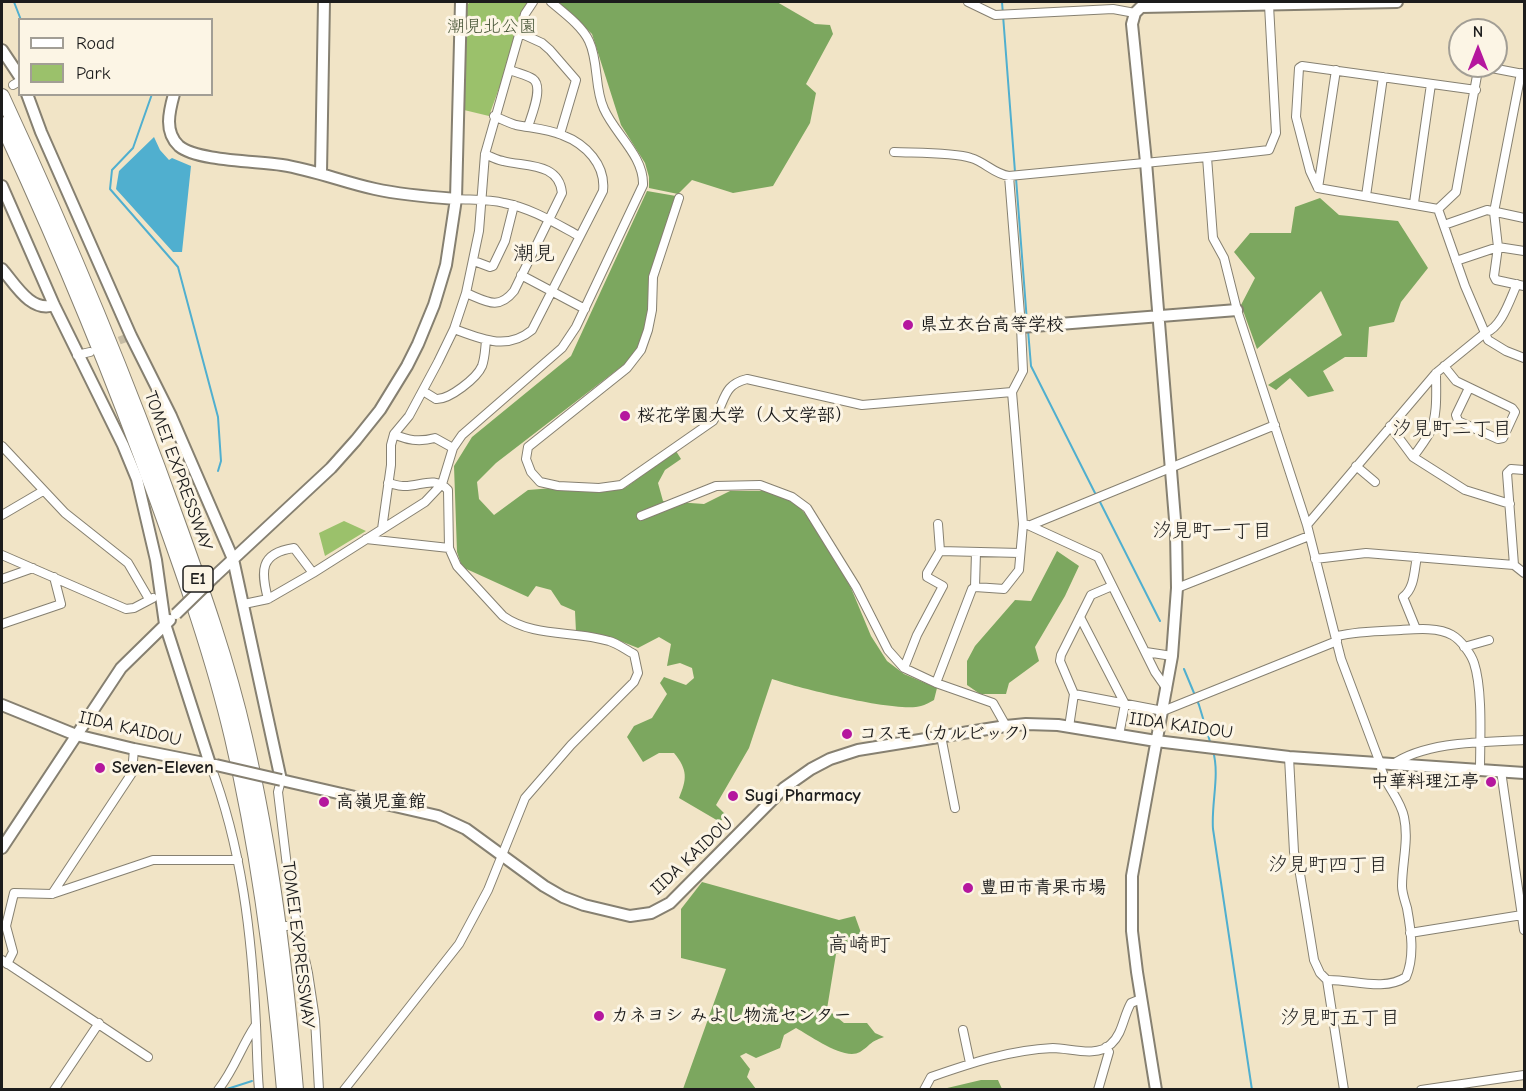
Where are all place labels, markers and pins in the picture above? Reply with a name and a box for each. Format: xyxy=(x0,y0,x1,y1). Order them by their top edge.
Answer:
place label: 県立衣台高等学校 xyxy=(920,314,1064,336)
marker: 県立衣台高等学校 xyxy=(901,318,915,332)
place label: 桜花学園大学（人文学部） xyxy=(637,405,853,427)
marker: 桜花学園大学（人文学部） xyxy=(618,409,632,423)
place label: コスモ（カルビック） xyxy=(859,723,1039,745)
marker: コスモ（カルビック） xyxy=(840,727,854,741)
place label: Seven-Eleven xyxy=(112,757,214,779)
marker: Seven-Eleven xyxy=(93,761,107,775)
place label: 中華料理江亭 xyxy=(1371,771,1479,793)
marker: 中華料理江亭 xyxy=(1484,775,1498,789)
place label: Sugi Pharmacy xyxy=(745,785,861,807)
marker: Sugi Pharmacy xyxy=(726,789,740,803)
place label: 高嶺児童館 xyxy=(336,791,426,813)
marker: 高嶺児童館 xyxy=(317,795,331,809)
place label: 豊田市青果市場 xyxy=(980,877,1106,899)
marker: 豊田市青果市場 xyxy=(961,881,975,895)
place label: カネヨシ みよし物流センター xyxy=(611,1005,851,1027)
marker: カネヨシ みよし物流センター xyxy=(592,1009,606,1023)

